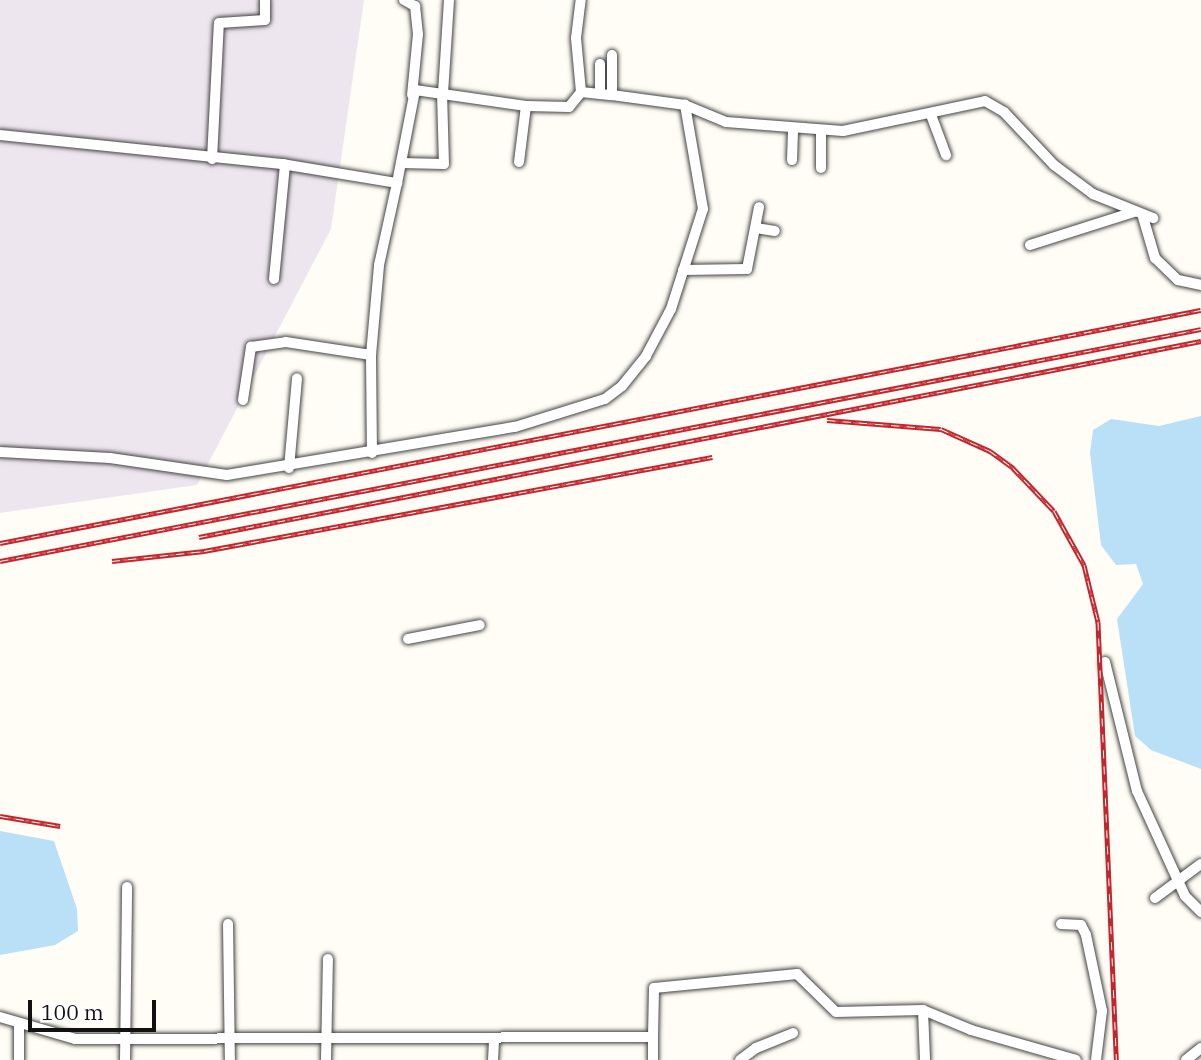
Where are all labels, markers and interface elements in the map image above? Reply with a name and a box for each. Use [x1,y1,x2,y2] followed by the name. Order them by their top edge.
[32,986,159,1030] scale bar
[41,998,104,1026] text: 100 m

